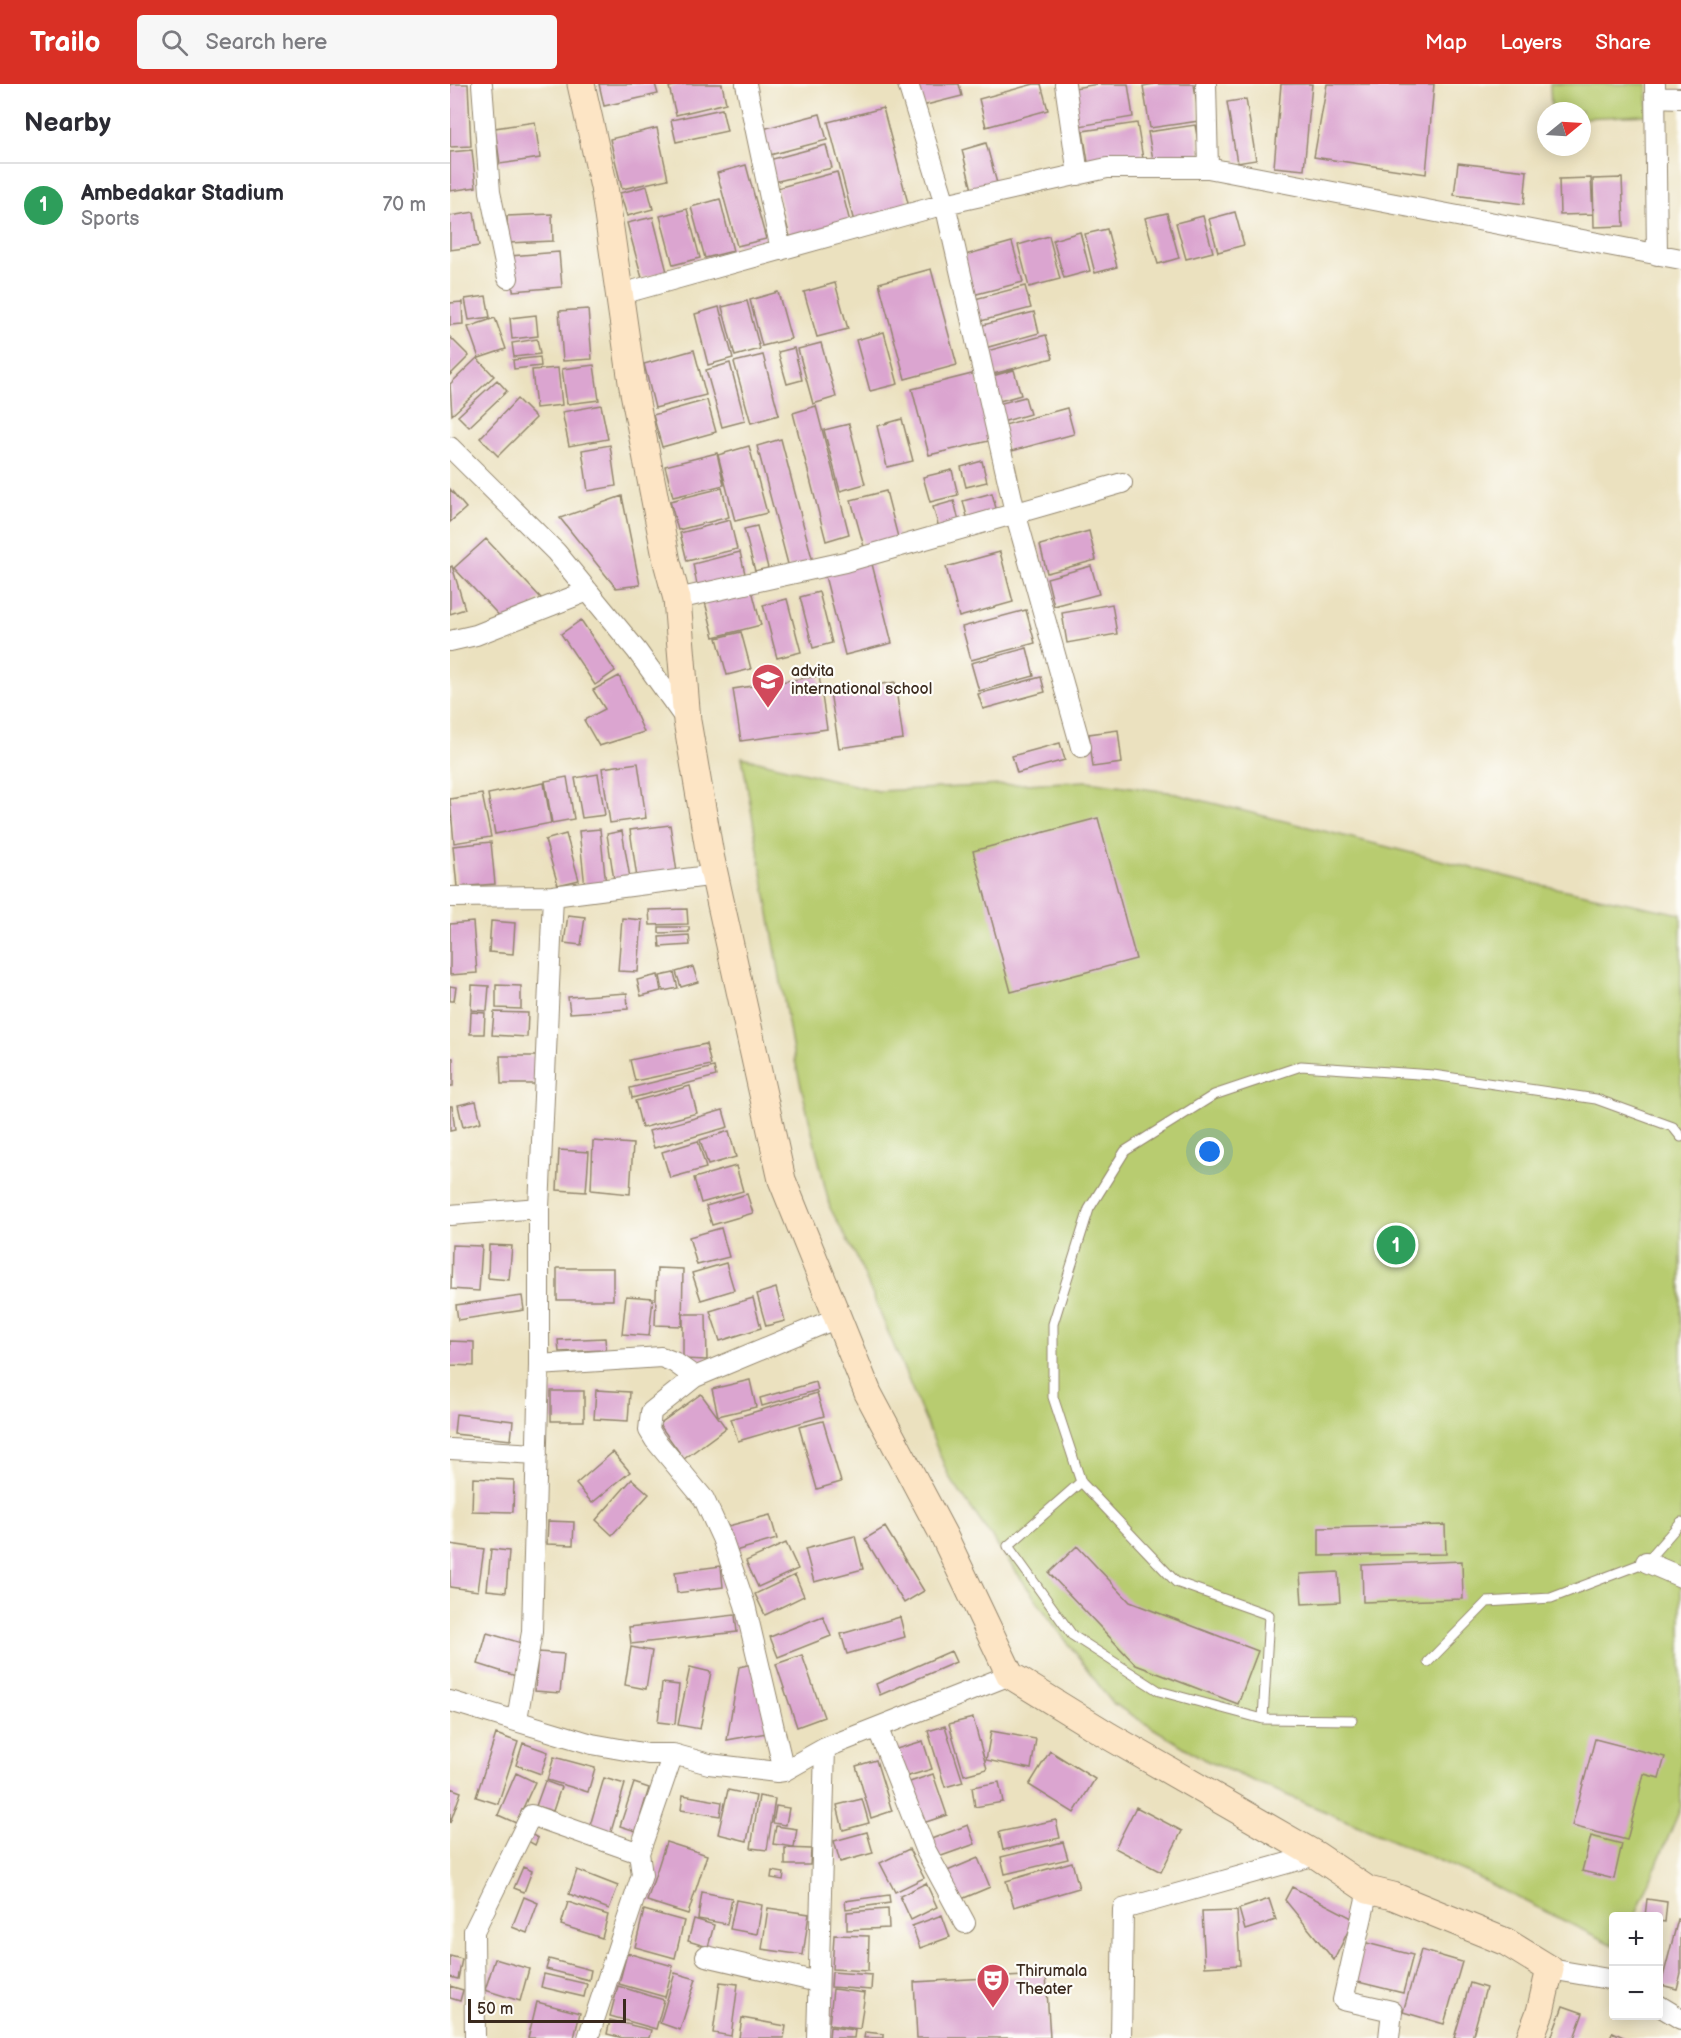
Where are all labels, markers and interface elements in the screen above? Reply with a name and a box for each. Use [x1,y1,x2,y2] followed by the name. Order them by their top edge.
[137,15,557,69] search box
[30,26,101,59] text: Trailo
[158,26,191,59] icon: search
[206,29,327,56] text: Search here
[1425,30,1467,55] text: Map
[1500,30,1562,55] text: Layers
[1595,30,1651,55] text: Share
[1537,102,1591,156] north arrow
[24,108,111,139] text: Nearby
[81,180,284,207] text: Ambedakar Stadium
[39,193,48,217] text: 1
[382,193,426,217] text: 70 m
[81,207,139,231] text: Sports
[750,662,786,709] school or university icon: advita international school
[791,662,932,699] place label: advita international school
[1195,1137,1224,1166] your location
[1376,1222,1416,1268] pin: 1
[1609,1912,1663,2020] map controls
[1609,1912,1663,1966] button: +
[975,1962,1011,2009] theatre icon: Thirumala Theater
[1016,1962,1087,1999] place label: Thirumala Theater
[1609,1966,1663,2020] button: −
[468,1996,626,2024] scale bar
[477,2000,513,2019] text: 50 m

